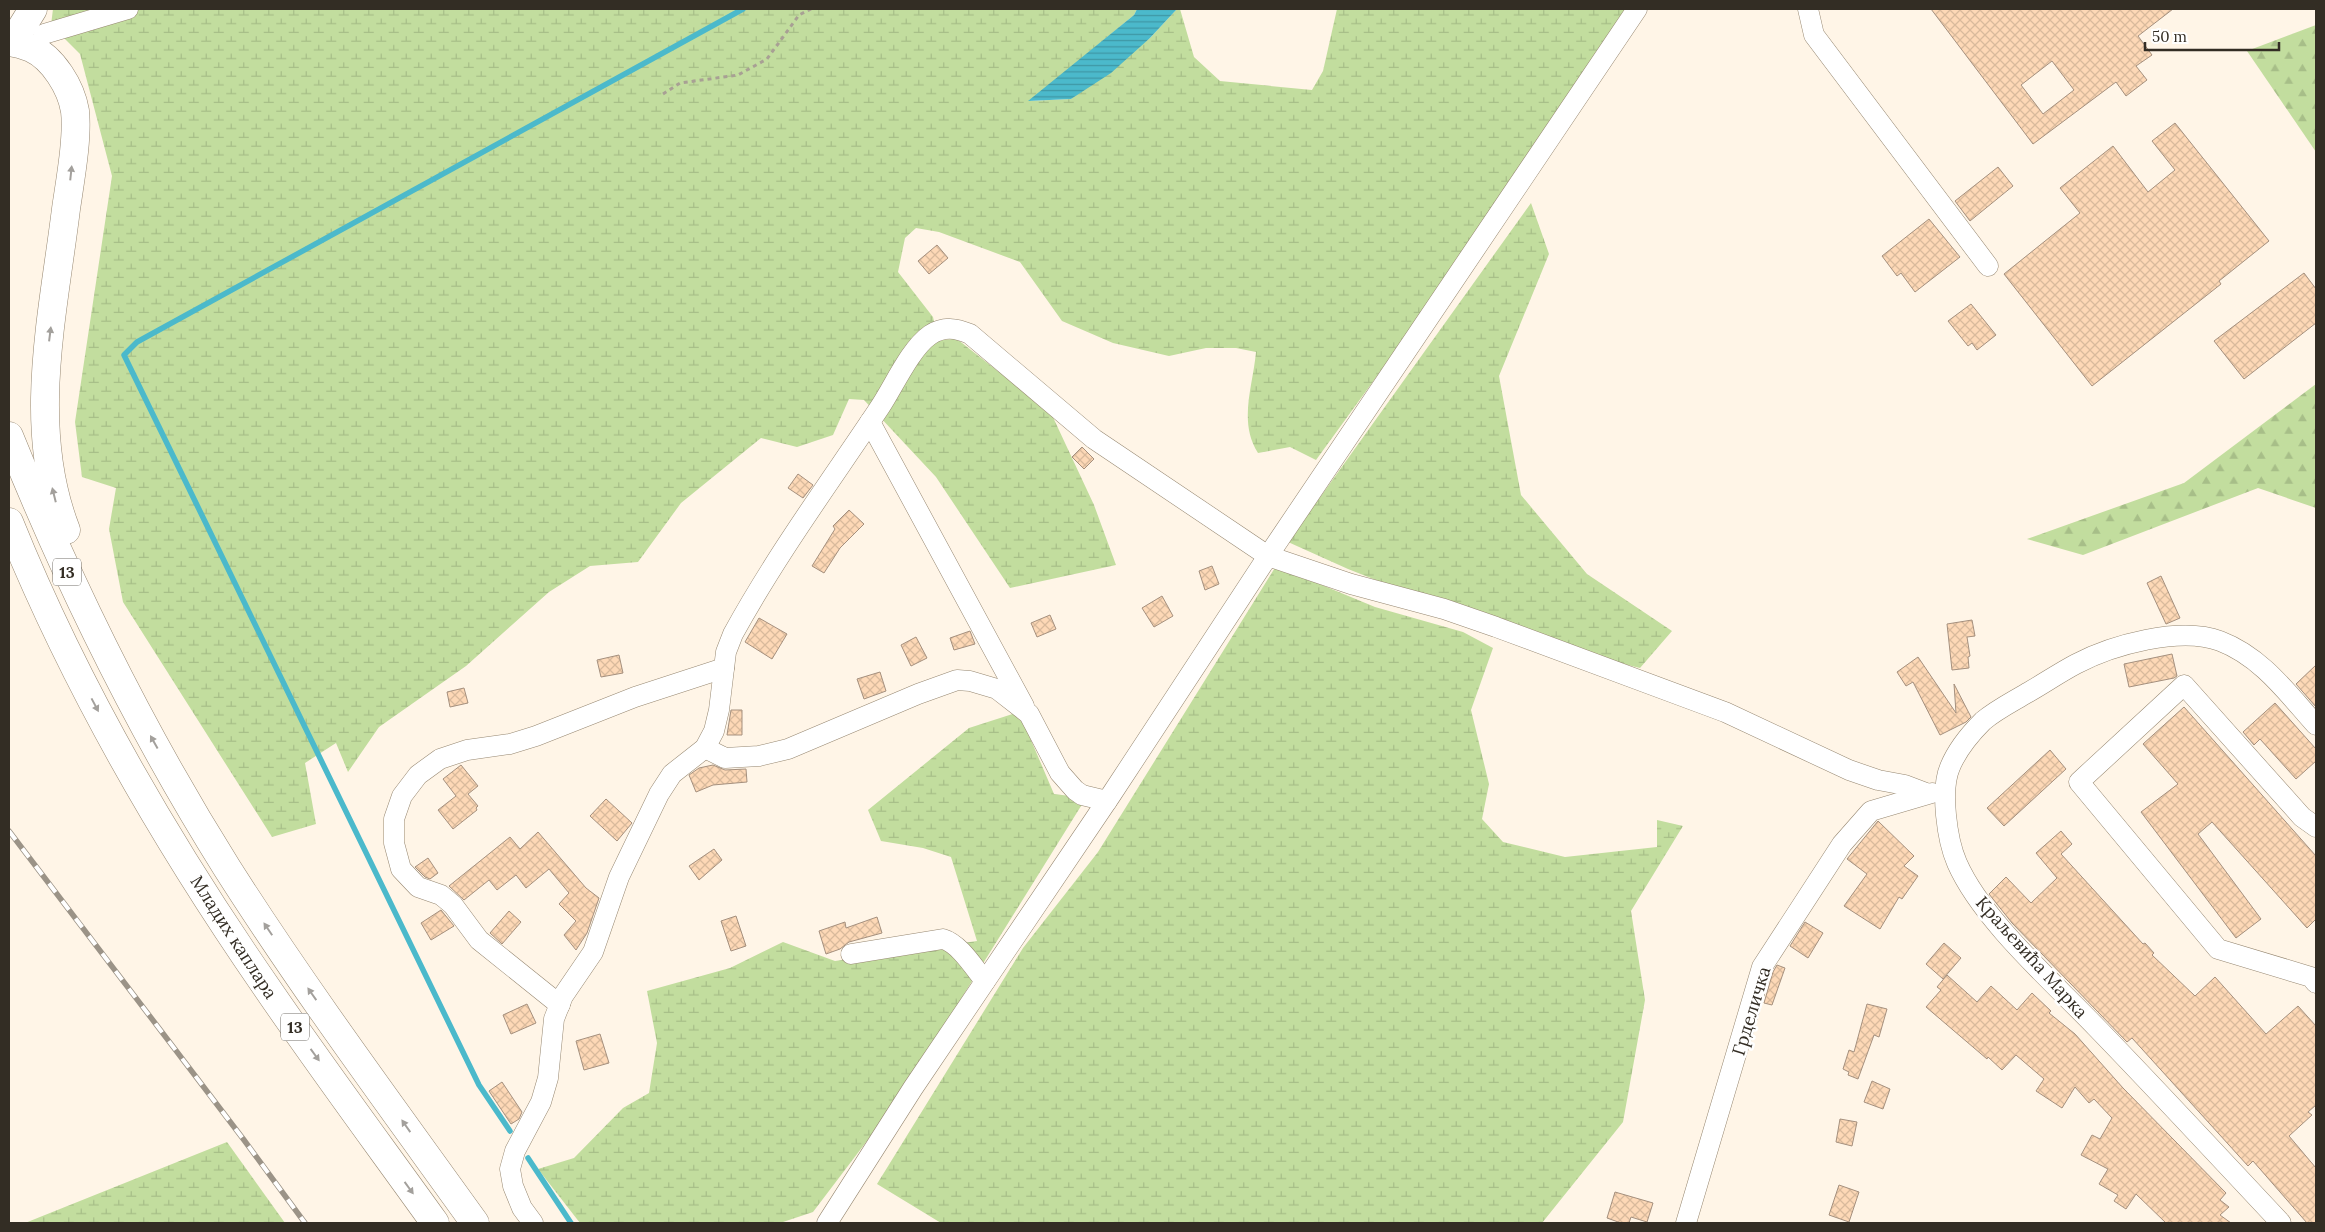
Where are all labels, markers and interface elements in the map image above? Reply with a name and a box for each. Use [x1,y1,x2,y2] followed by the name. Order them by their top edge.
[2145,20,2279,52] scale bar
[2152,27,2187,46] text: 50 m
[67,164,75,180] one-way arrow
[46,325,54,341] one-way arrow
[50,488,58,503] one-way arrow
[53,558,81,586] road number: 13
[91,698,99,712] one-way arrow
[150,734,158,749] one-way arrow
[186,871,282,1003] street label: Младих каплара
[1971,891,2093,1023] street label: Краљевића Марка
[263,922,273,935] one-way arrow
[1727,964,1775,1058] street label: Грделичка
[307,987,317,1001] one-way arrow
[281,1014,309,1040] road number: 13
[310,1048,320,1062] one-way arrow
[401,1120,411,1133] one-way arrow
[404,1181,414,1194] one-way arrow

